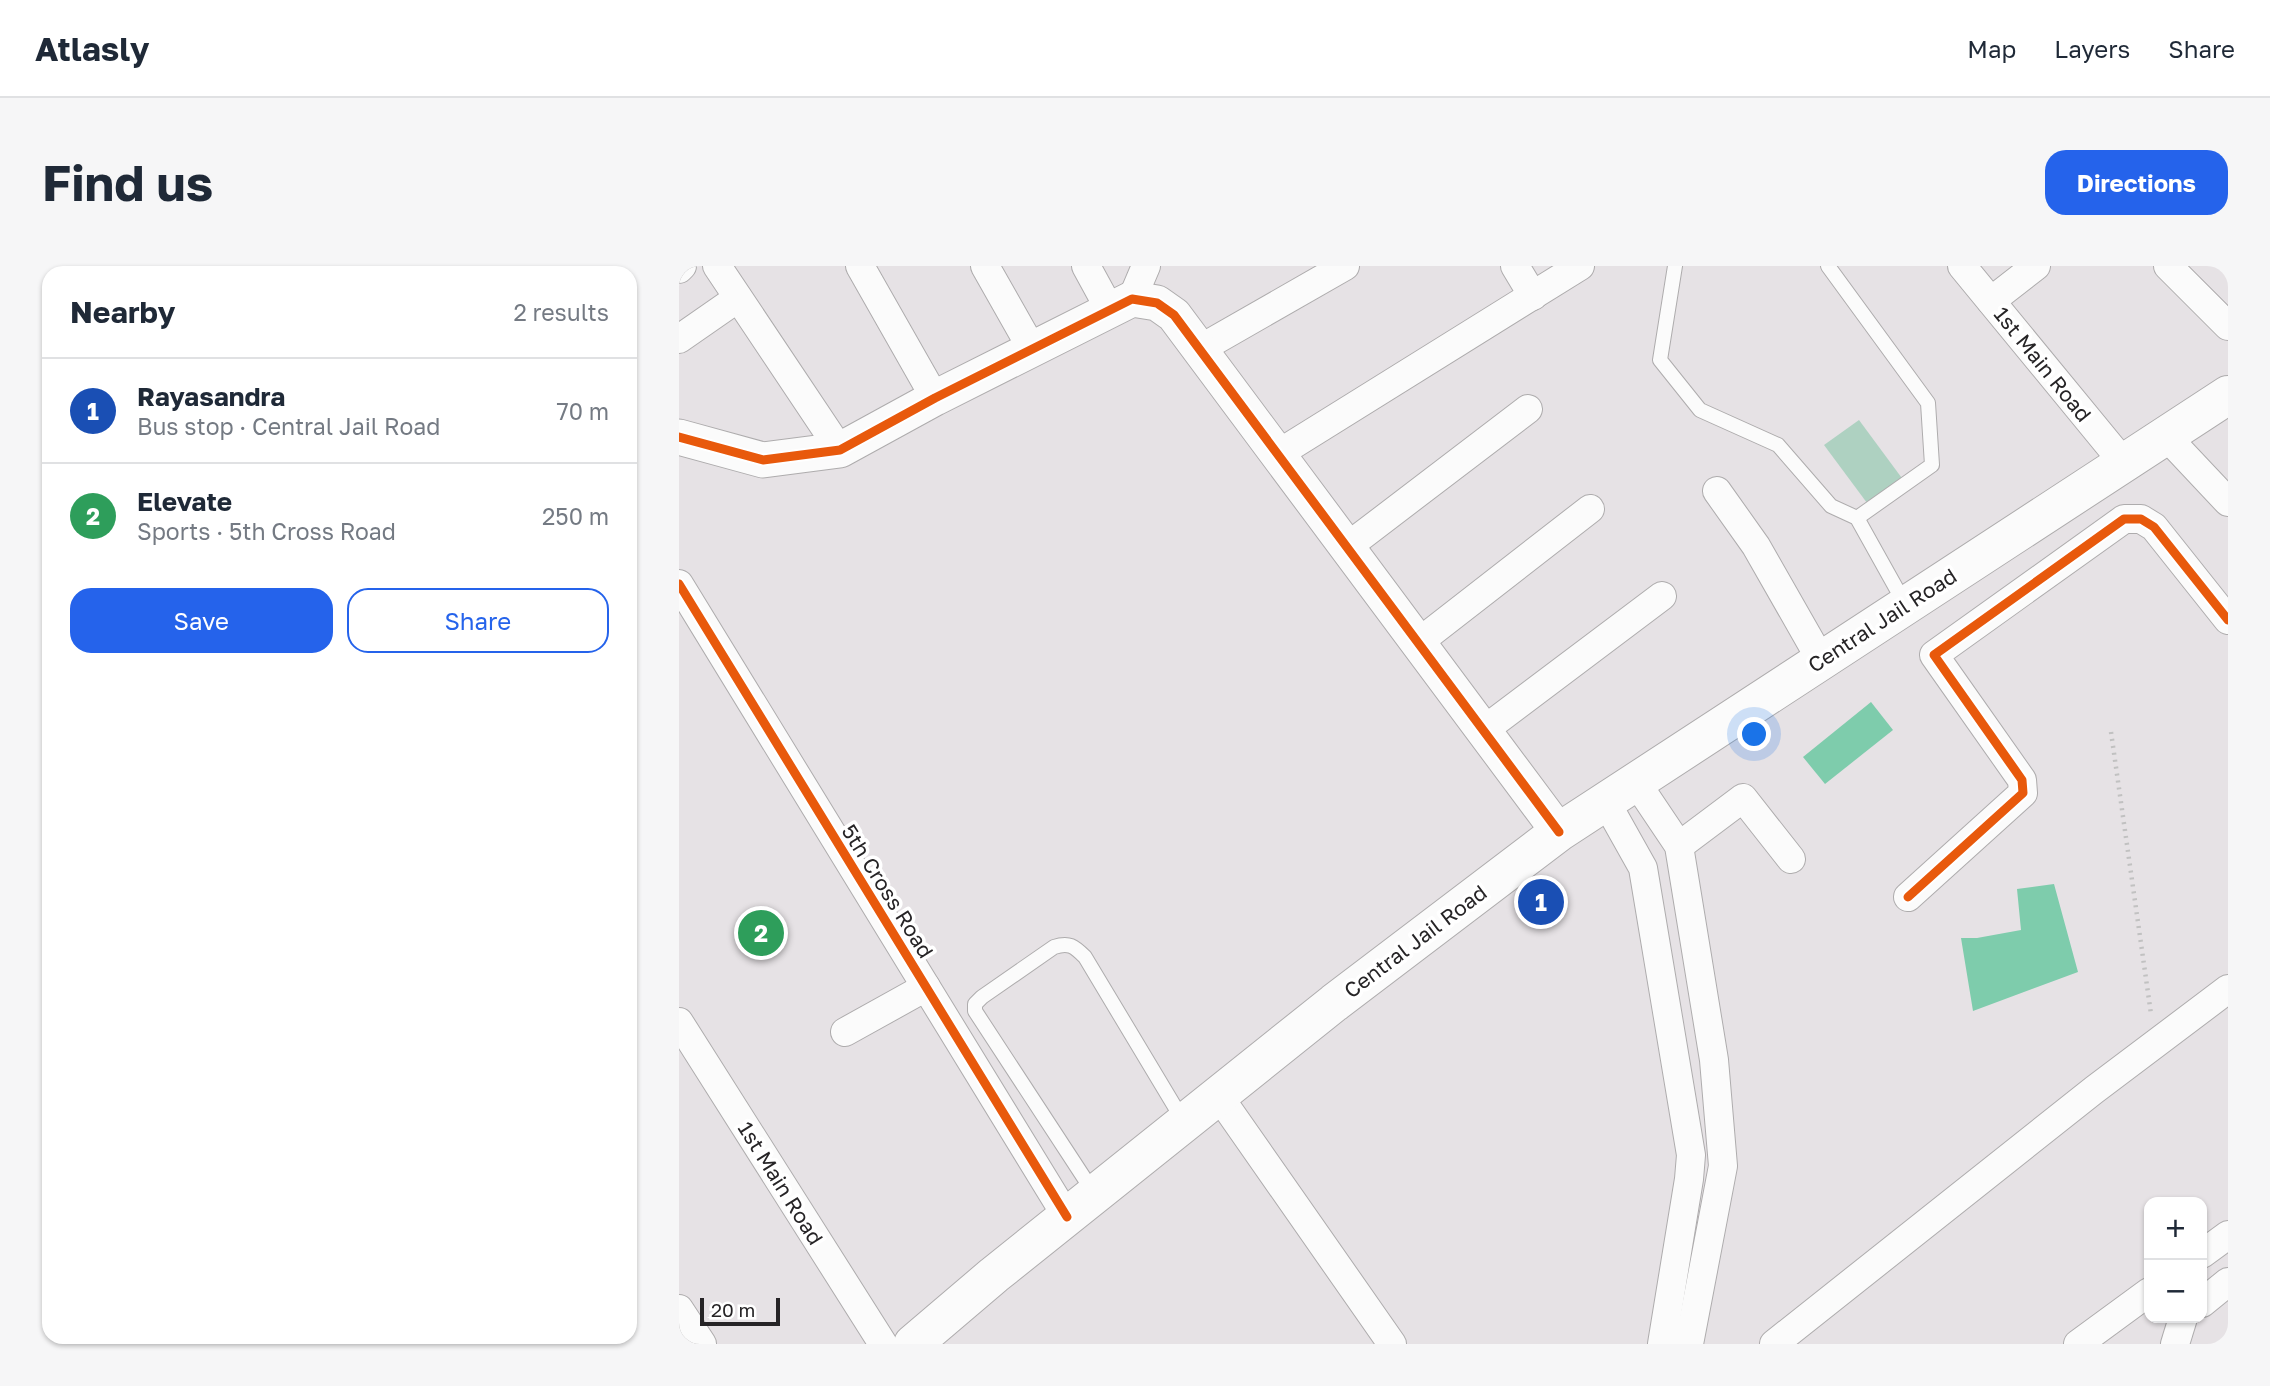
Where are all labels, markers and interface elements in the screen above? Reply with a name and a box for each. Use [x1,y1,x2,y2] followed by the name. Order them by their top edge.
[35,29,150,68] text: Atlasly
[1967,34,2016,63] text: Map
[2054,34,2130,63] text: Layers
[2168,34,2235,63] text: Share
[2045,150,2228,215] button: Directions
[42,153,213,212] text: Find us
[70,294,175,330] text: Nearby
[513,298,609,326] text: 2 results
[1989,301,2097,427] street label: 1st Main Road
[137,381,285,412] text: Rayasandra
[87,397,99,425] text: 1
[556,397,609,425] text: 70 m
[137,412,440,440] text: Bus stop · Central Jail Road
[137,486,232,517] text: Elevate
[86,502,100,530] text: 2
[542,502,609,530] text: 250 m
[137,517,396,545] text: Sports · 5th Cross Road
[1803,562,1961,678] street label: Central Jail Road
[70,588,333,653] button: Save
[347,588,609,653] button: Share
[1737,717,1771,751] your location
[837,819,939,963] street label: 5th Cross Road
[1518,876,1564,928] pin: 1
[1339,879,1491,1003] street label: Central Jail Road
[738,907,784,959] pin: 2
[733,1117,829,1249] street label: 1st Main Road
[2144,1197,2207,1323] map controls
[2144,1197,2207,1260] button: +
[2144,1260,2207,1323] button: −
[700,1295,781,1327] scale bar
[711,1298,755,1321] text: 20 m

